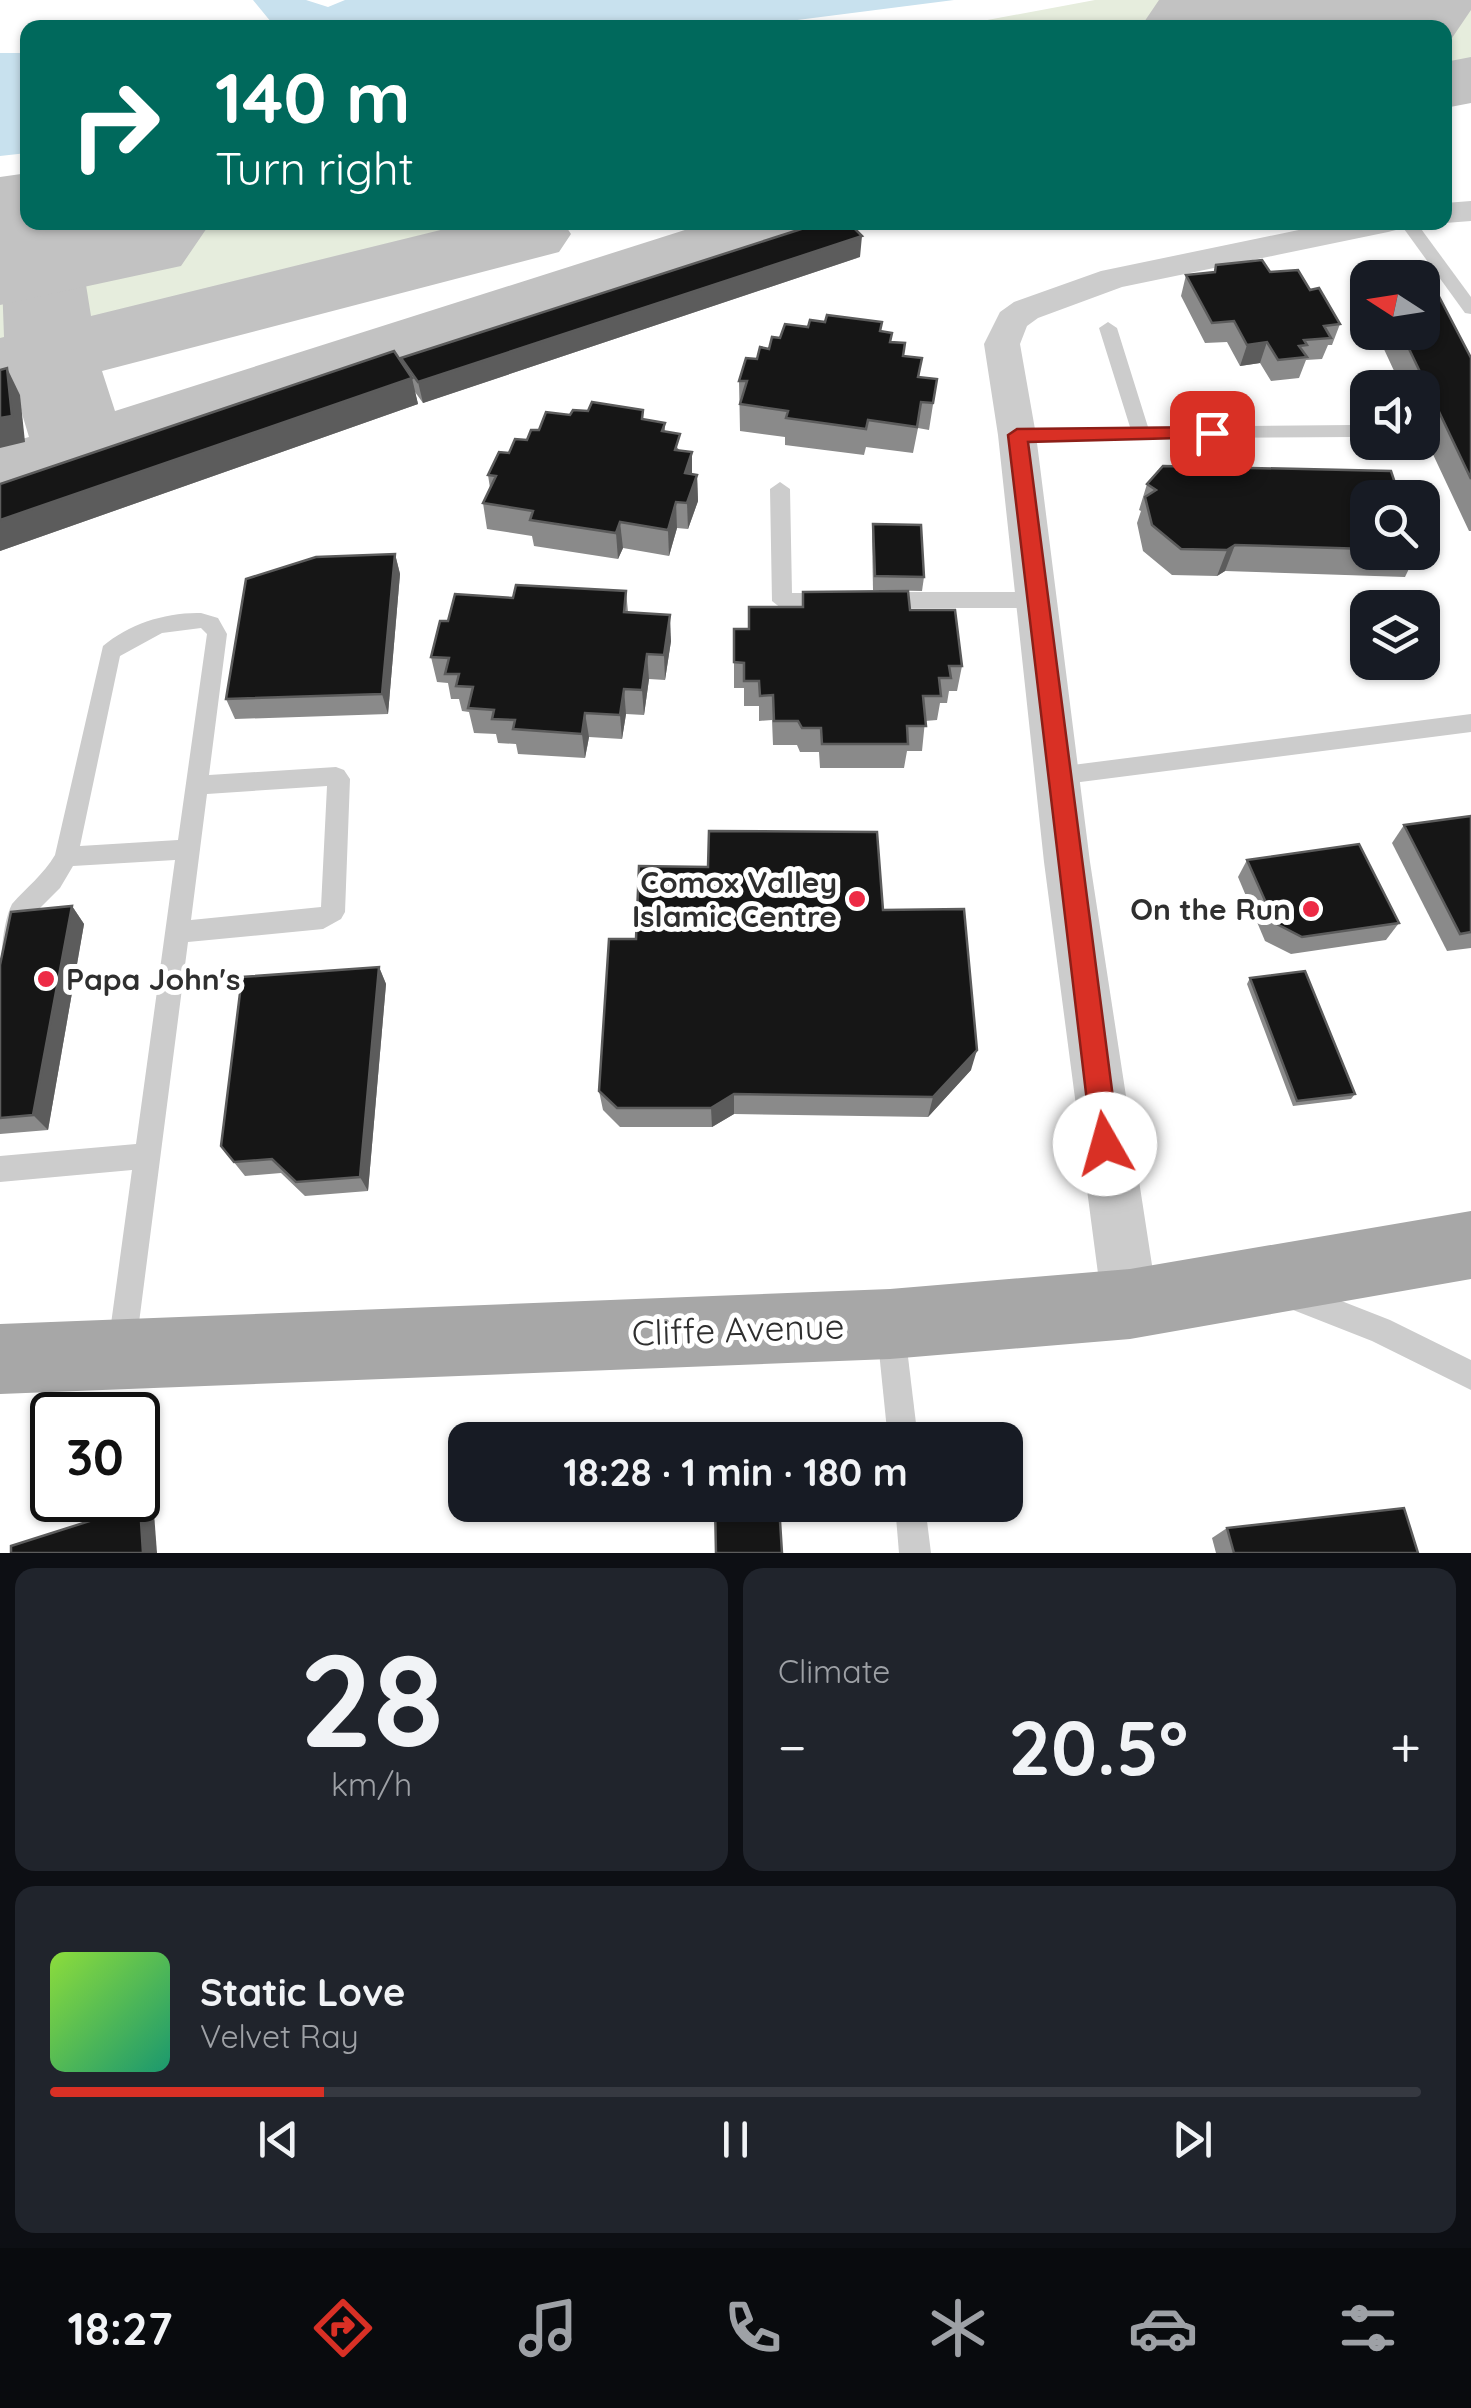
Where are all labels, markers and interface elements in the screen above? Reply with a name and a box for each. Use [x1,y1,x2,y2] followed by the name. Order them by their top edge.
[215,53,411,141] text: 140 m
[50,60,180,190] icon: right
[215,140,414,196] text: Turn right
[1350,260,1440,350] north arrow
[1350,260,1440,680] map controls
[1350,370,1440,460] button: sound
[1170,391,1255,476] pin
[1185,406,1240,461] icon: arrive
[1350,480,1440,570] button: search
[1350,590,1440,680] button: layers
[632,863,837,935] place label: Comox Valley Islamic Centre
[846,888,868,910] marker: Comox Valley Islamic Centre
[1130,890,1291,928] place label: On the Run
[1300,898,1322,920] marker: On the Run
[66,960,240,998] place label: Papa John's
[35,968,57,990] marker: Papa John's
[1053,1092,1157,1196] position arrow
[631,1303,845,1355] street label: Cliffe Avenue
[30,1392,160,1522] speed limit sign: 30
[563,1448,908,1496] text: 18:28 · 1 min · 180 m
[299,1617,444,1780] text: 28
[778,1651,890,1691] text: Climate
[1008,1700,1188,1794] text: 20.5°
[778,1712,807,1781] text: −
[1390,1712,1421,1781] text: +
[331,1764,412,1804] text: km/h
[200,1968,405,2016] text: Static Love
[200,2016,359,2056] text: Velvet Ray
[251,2112,306,2167] icon: previous
[708,2112,763,2167] icon: pause
[1165,2112,1220,2167] icon: next
[308,2293,378,2363] icon: directions
[513,2293,583,2363] icon: music
[718,2293,788,2363] icon: phone
[923,2293,993,2363] icon: climate
[1128,2293,1198,2363] icon: car
[1333,2293,1403,2363] icon: filters
[68,2300,172,2356] text: 18:27

